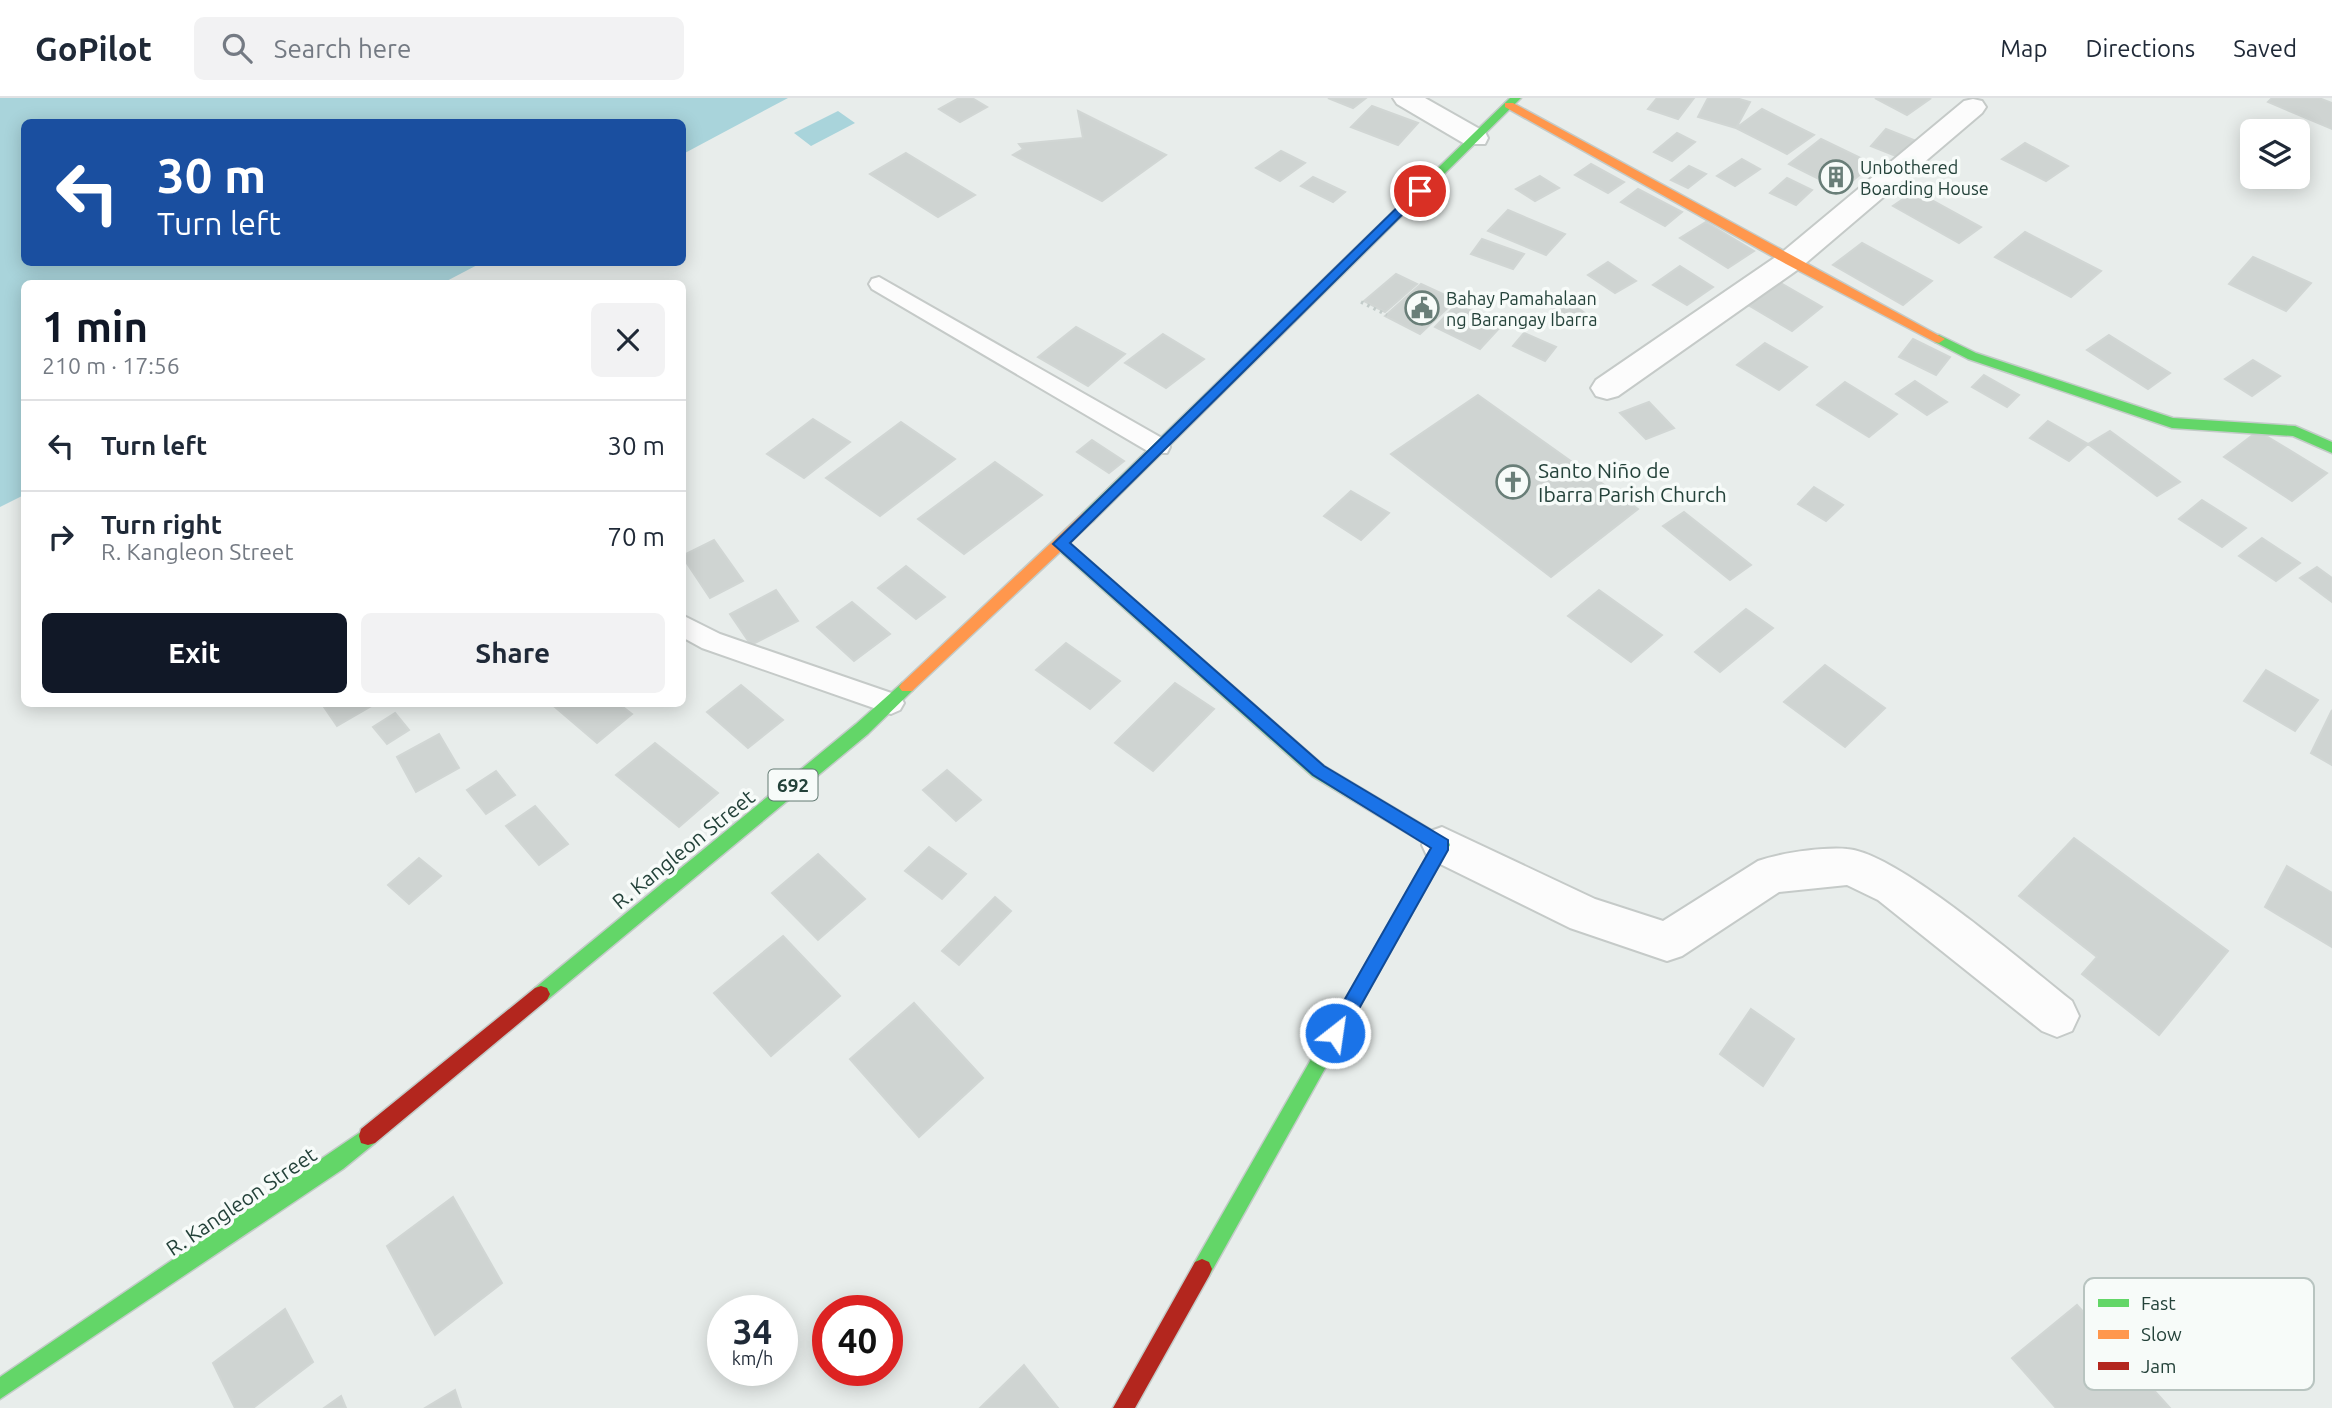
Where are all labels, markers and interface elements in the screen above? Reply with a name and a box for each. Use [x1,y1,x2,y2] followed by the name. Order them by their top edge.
[194,17,684,80] search box
[218,29,256,67] icon: search
[35,30,152,67] text: GoPilot
[274,34,411,63] text: Search here
[2000,35,2047,62] text: Map
[2085,35,2195,62] text: Directions
[2233,35,2297,62] text: Saved
[2240,119,2310,189] map controls
[2240,119,2310,189] button: layers
[42,147,133,238] icon: left
[157,147,266,202] text: 30 m
[1860,157,1989,198] place label: Unbothered Boarding House
[1817,158,1855,196] building icon: Unbothered Boarding House
[1390,161,1450,221] pin
[1401,172,1439,210] icon: arrive
[157,205,281,241] text: Turn left
[1446,288,1597,329] place label: Bahay Pamahalaan ng Barangay Ibarra
[1403,289,1441,327] public building icon: Bahay Pamahalaan ng Barangay Ibarra
[42,303,148,350] text: 1 min
[591,303,665,377] button: close
[42,353,180,378] text: 210 m · 17:56
[42,427,80,465] icon: left
[101,431,207,460] text: Turn left
[607,431,665,460] text: 30 m
[1538,458,1727,506] place label: Santo Niño de Ibarra Parish Church
[1494,463,1532,501] church icon: Santo Niño de Ibarra Parish Church
[101,510,222,539] text: Turn right
[42,518,80,556] icon: right
[607,522,665,551] text: 70 m
[101,539,294,564] text: R. Kangleon Street
[42,613,347,693] button: Exit
[361,613,665,693] button: Share
[768,770,818,800] road number: 692
[607,784,759,914] street label: R. Kangleon Street
[1298,996,1372,1070] position arrow
[161,1142,321,1260] street label: R. Kangleon Street
[2084,1278,2314,1390] legend
[2141,1292,2176,1314] text: Fast
[812,1295,903,1386] speed limit sign: 40
[733,1311,772,1351] text: 34
[2141,1323,2182,1345] text: Slow
[732,1348,773,1368] text: km/h
[2141,1355,2177,1377] text: Jam

